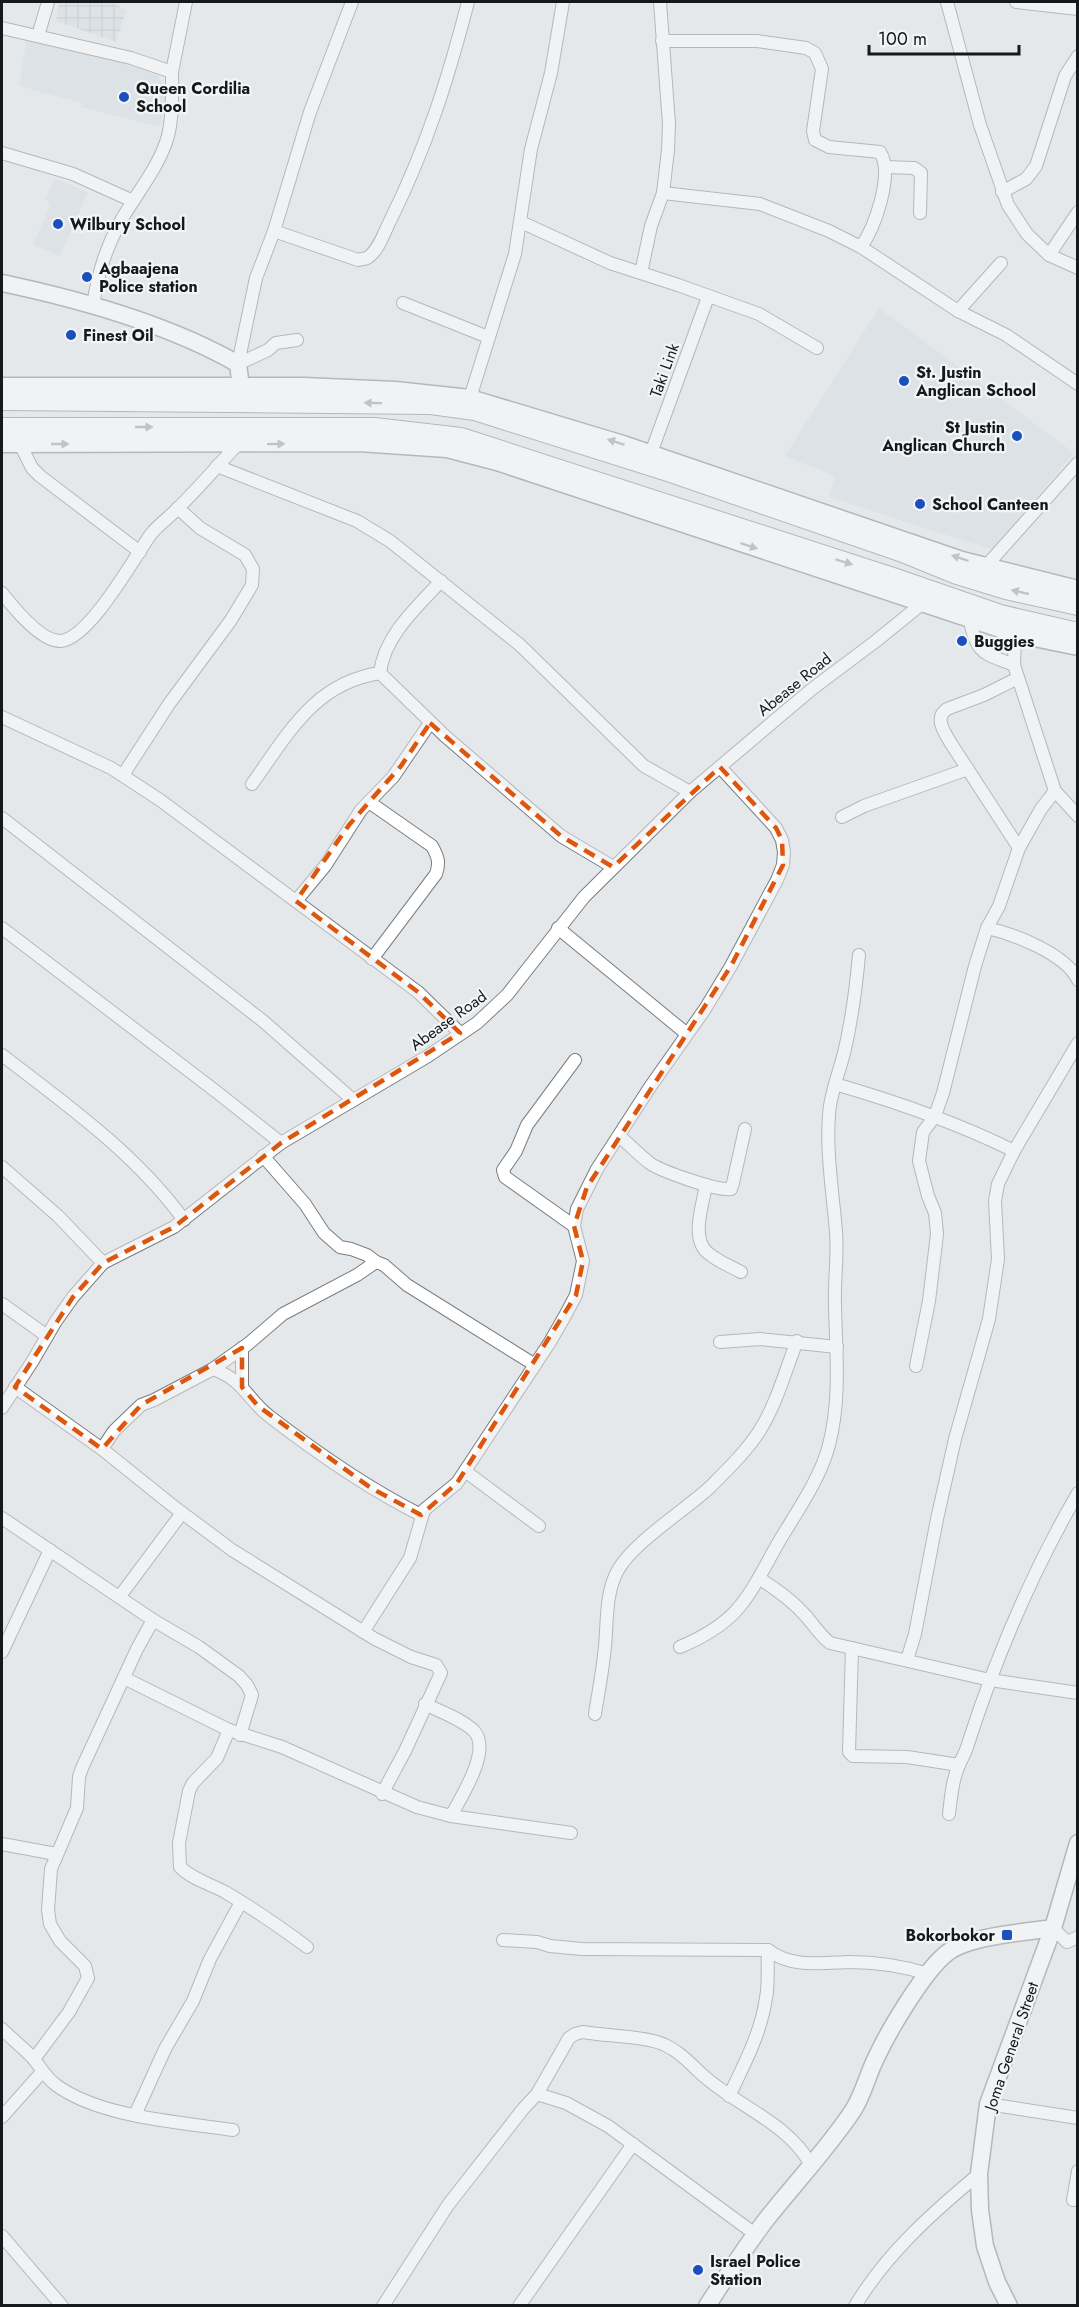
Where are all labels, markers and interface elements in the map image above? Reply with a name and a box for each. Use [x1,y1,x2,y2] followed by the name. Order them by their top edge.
[869,18,1019,56] scale bar
[878,26,927,52] text: 100 m
[136,77,250,118] place label: Queen Cordilia School
[117,90,131,104] marker: Queen Cordilia School
[70,213,185,236] place label: Wilbury School
[51,217,65,231] marker: Wilbury School
[98,257,198,298] place label: Agbaajena Police station
[80,270,94,284] marker: Agbaajena Police station
[83,324,154,347] place label: Finest Oil
[64,328,78,342] marker: Finest Oil
[644,339,685,401] street label: Taki Link
[915,361,1036,402] place label: St. Justin Anglican School
[897,374,911,388] marker: St. Justin Anglican School
[363,399,382,408] one-way arrow
[881,416,1005,457] place label: St Justin Anglican Church
[134,422,153,432] one-way arrow
[1010,429,1024,443] marker: St Justin Anglican Church
[607,436,625,446] one-way arrow
[50,439,69,449] one-way arrow
[266,439,285,449] one-way arrow
[932,493,1049,516] place label: School Canteen
[913,497,927,511] marker: School Canteen
[740,542,758,552] one-way arrow
[951,553,969,562] one-way arrow
[835,558,853,568] one-way arrow
[1011,587,1030,596] one-way arrow
[974,630,1034,653] place label: Buggies
[955,634,969,648] marker: Buggies
[752,647,836,722] street label: Abease Road
[405,985,491,1056] street label: Abease Road
[906,1924,995,1947] place label: Bokorbokor
[1000,1928,1014,1942] marker: Bokorbokor
[978,1979,1044,2115] street label: Joma General Street
[710,2250,801,2291] place label: Israel Police Station
[691,2263,705,2277] marker: Israel Police Station

